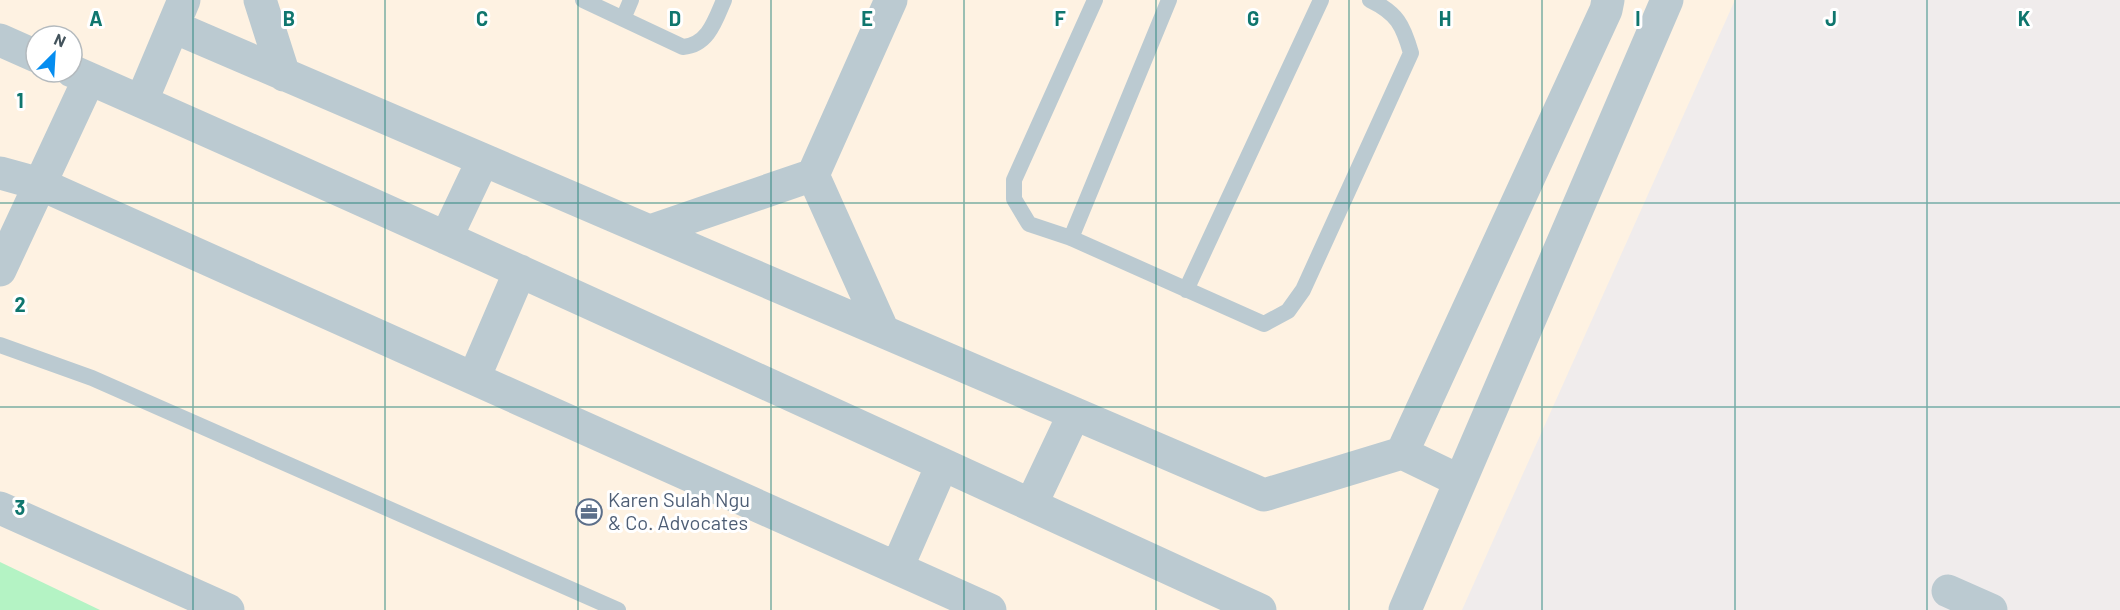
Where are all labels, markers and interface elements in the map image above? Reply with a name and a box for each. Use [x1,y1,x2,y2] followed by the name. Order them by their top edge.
[89,6,103,30] text: A
[283,6,295,30] text: B
[476,6,488,30] text: C
[669,6,681,30] text: D
[861,6,873,30] text: E
[1054,6,1066,30] text: F
[1247,6,1259,30] text: G
[1439,6,1451,30] text: H
[1635,6,1641,30] text: I
[1825,6,1837,30] text: J
[2018,6,2031,30] text: K
[24,24,84,84] north arrow
[52,29,69,51] text: N
[16,88,24,112] text: 1
[14,292,26,316] text: 2
[608,487,750,534] place label: Karen Sulah Ngu & Co. Advocates
[15,495,25,519] text: 3
[574,497,604,527] office icon: Karen Sulah Ngu & Co. Advocates

